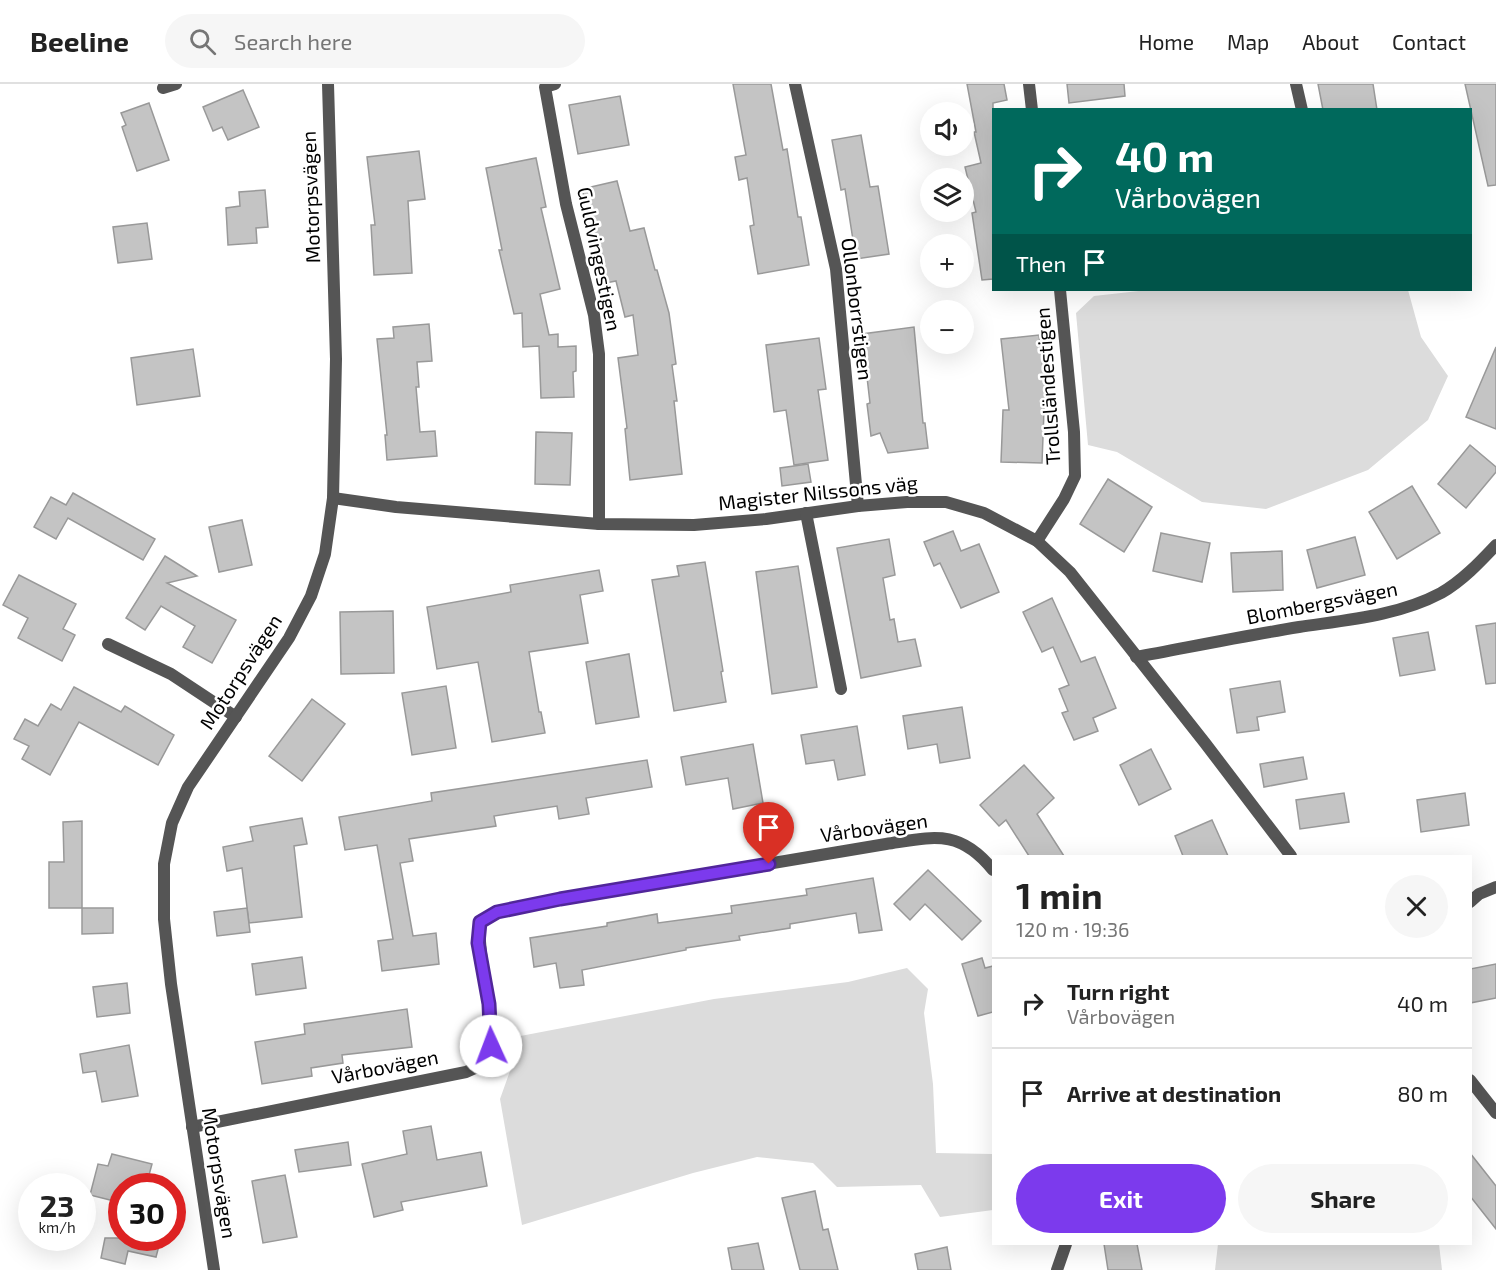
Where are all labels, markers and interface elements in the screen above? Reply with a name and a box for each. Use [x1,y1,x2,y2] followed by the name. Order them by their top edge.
[165,14,585,68] search box
[30,24,129,58] text: Beeline
[186,25,219,58] icon: search
[234,28,352,54] text: Search here
[1138,29,1194,54] text: Home
[1227,29,1269,54] text: Map
[1302,29,1359,54] text: About
[1392,29,1466,54] text: Contact
[920,102,974,354] map controls
[920,102,974,156] button: sound
[296,130,324,264] street label: Motorpsvägen
[1115,130,1214,180] text: 40 m
[1016,132,1094,210] icon: right
[920,168,974,222] button: layers
[1115,181,1261,213] text: Vårbovägen
[573,185,627,333] street label: Guldvingestigen
[920,234,974,288] button: +
[837,236,879,381] street label: Ollonborrstigen
[1078,246,1111,279] icon: arrive
[1016,250,1066,276] text: Then
[920,300,974,354] button: −
[1030,307,1064,466] street label: Trollsländestigen
[717,470,919,514] street label: Magister Nilssons väg
[1244,576,1399,628] street label: Blombergsvägen
[194,609,286,734] street label: Motorpsvägen
[743,802,794,864] pin
[819,808,929,846] street label: Vårbovägen
[752,811,785,844] icon: arrive
[1016,873,1103,916] text: 1 min
[1385,875,1448,938] button: close
[1016,917,1130,941] text: 120 m · 19:36
[1067,978,1169,1004] text: Turn right
[1016,987,1049,1020] icon: right
[1397,990,1448,1016] text: 40 m
[1067,1004,1175,1028] text: Vårbovägen
[459,1014,523,1078] position arrow
[329,1044,440,1088] street label: Vårbovägen
[1016,1077,1049,1110] icon: arrive
[1067,1080,1281,1106] text: Arrive at destination
[1397,1080,1448,1106] text: 80 m
[198,1106,242,1240] street label: Motorpsvägen
[1016,1164,1226,1233] button: Exit
[1238,1164,1448,1233] button: Share
[108,1173,186,1251] speed limit sign: 30
[40,1187,74,1223] text: 23
[38,1218,76,1236] text: km/h

